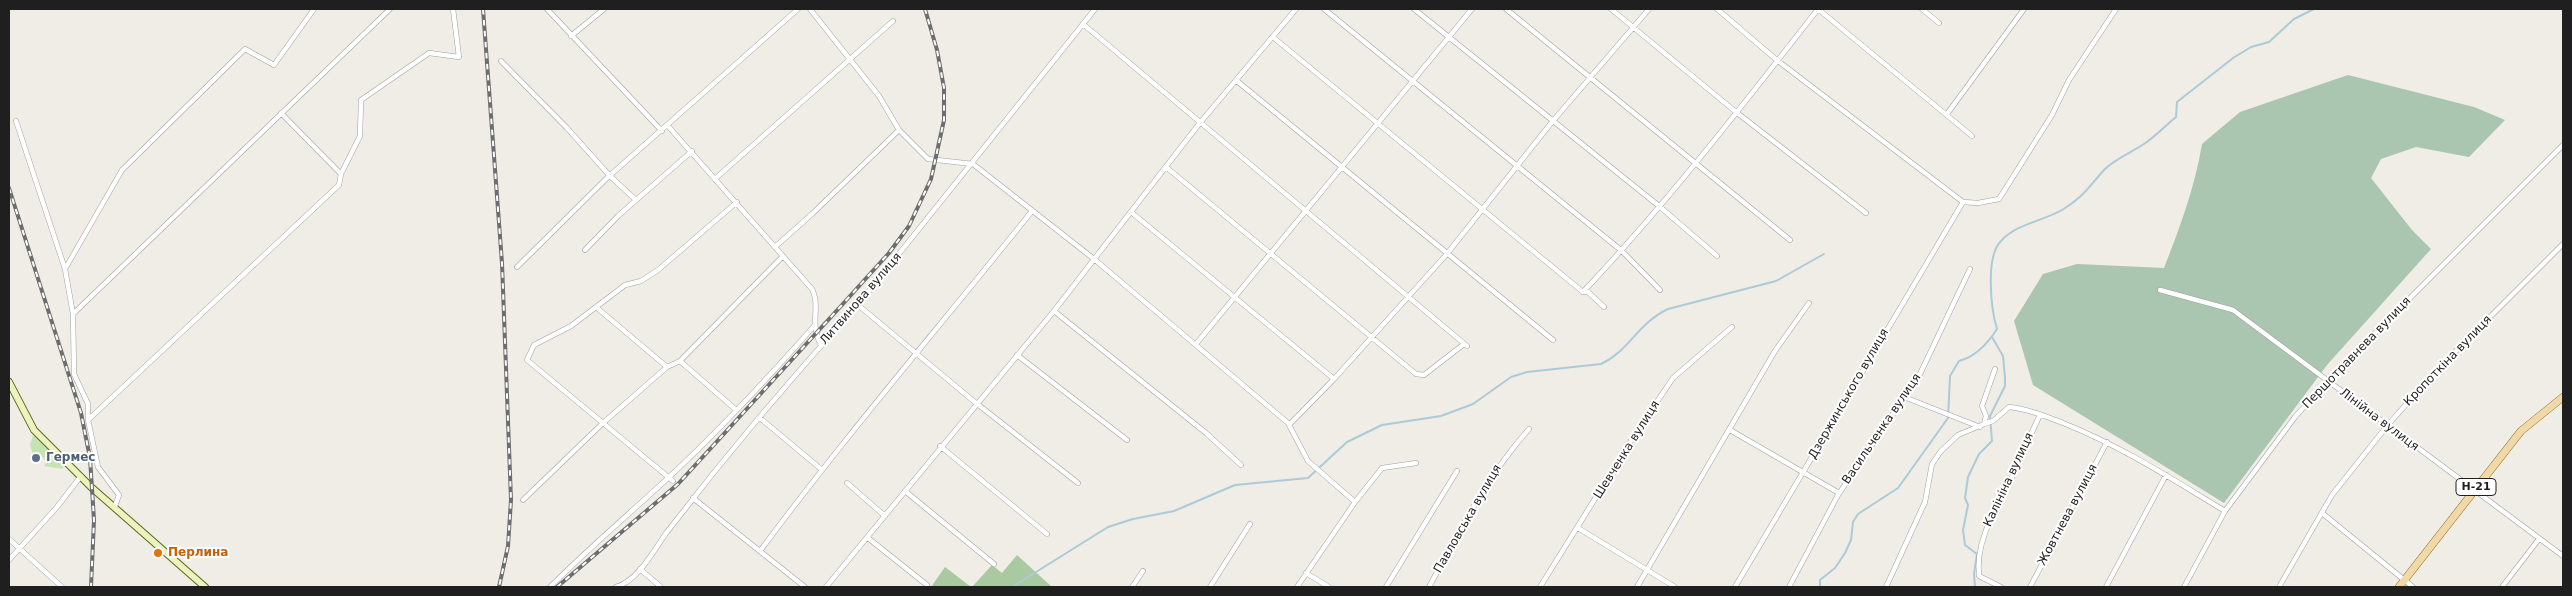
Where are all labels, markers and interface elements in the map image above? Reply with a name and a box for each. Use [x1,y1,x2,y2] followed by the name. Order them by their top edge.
[817,250,905,348] street label: Литвинова вулиця
[2300,294,2414,412] street label: Першотравнева вулиця
[2401,313,2495,409] street label: Кропоткіна вулиця
[1806,326,1892,462] street label: Дзержинського вулиця
[1840,371,1924,487] street label: Васильченка вулиця
[2337,386,2421,454] street label: Лінійна вулиця
[1591,398,1663,502] street label: Шевченка вулиця
[1981,431,2037,529] street label: Калініна вулиця
[46,451,95,465] place label: Гермес
[30,452,42,464] marker: Гермес
[1431,462,1505,576] street label: Павловська вулиця
[2035,462,2101,568] street label: Жовтнева вулиця
[2456,478,2496,496] road number: Н-21
[168,546,228,560] place label: Перлина
[152,547,164,559] marker: Перлина

